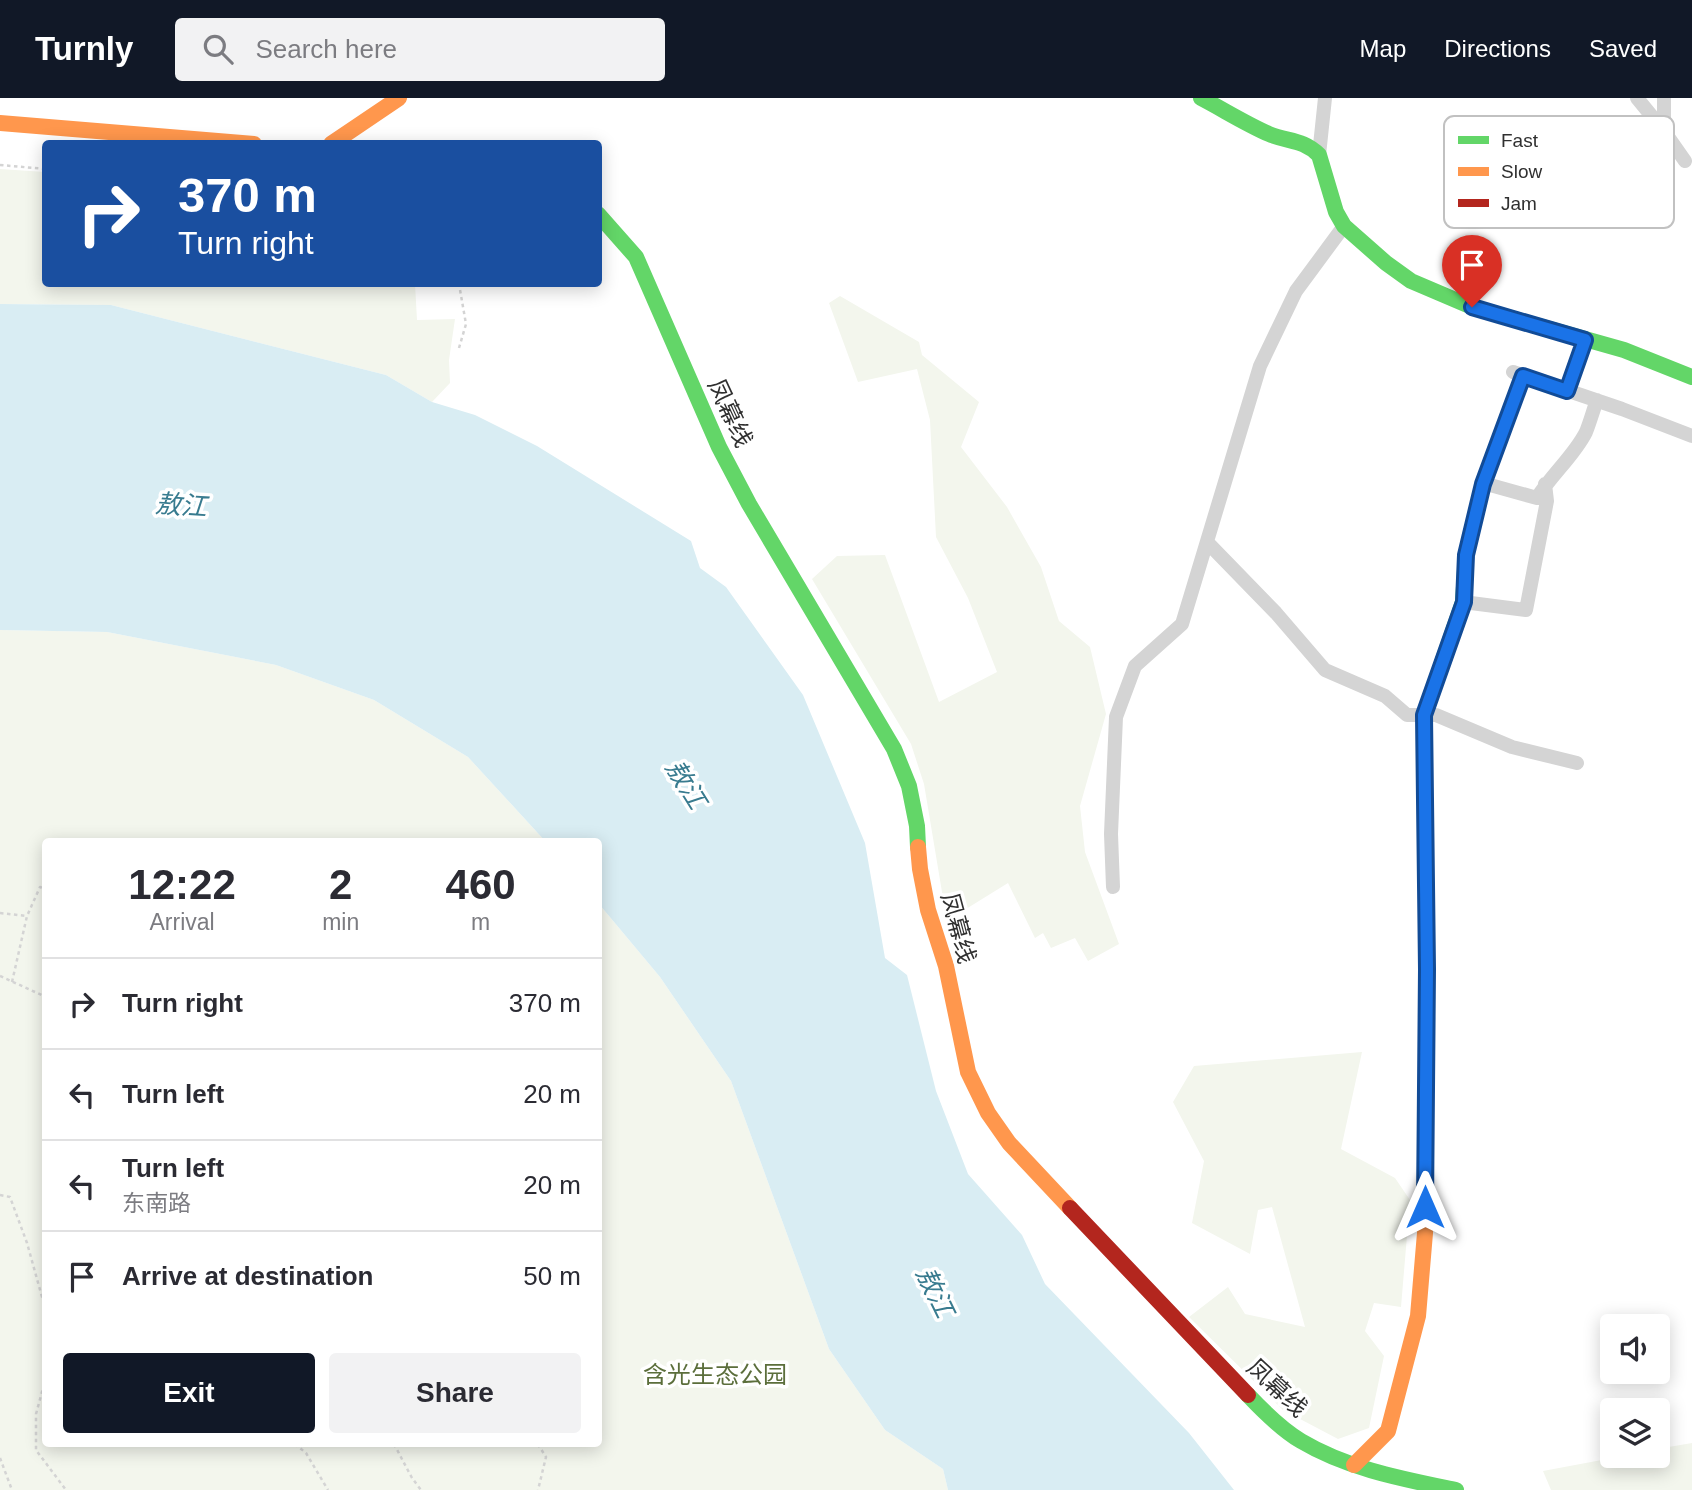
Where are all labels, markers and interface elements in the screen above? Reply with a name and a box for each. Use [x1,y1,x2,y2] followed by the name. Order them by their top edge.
[175,18,665,81] search box
[35,30,133,67] text: Turnly
[199,30,237,68] icon: search
[255,34,397,64] text: Search here
[1360,35,1406,62] text: Map
[1444,35,1551,62] text: Directions
[1589,35,1657,62] text: Saved
[1444,116,1674,228] legend
[1501,130,1539,151] text: Fast
[1501,161,1542,182] text: Slow
[63,168,154,259] icon: right
[178,168,317,222] text: 370 m
[1501,193,1537,214] text: Jam
[178,225,314,261] text: Turn right
[1442,235,1502,307] pin
[1453,246,1491,284] icon: arrive
[703,374,758,451] street label: 凤幕线
[154,488,211,522] water label: 敖江
[659,754,714,817] water label: 敖江
[128,861,236,908] text: 12:22
[329,861,352,908] text: 2
[446,861,516,908] text: 460
[936,890,981,966] street label: 凤幕线
[149,909,215,935] text: Arrival
[322,909,359,935] text: min
[471,909,490,935] text: m
[63,985,101,1023] icon: right
[122,988,243,1018] text: Turn right
[509,988,581,1018] text: 370 m
[63,1076,101,1114] icon: left
[122,1079,224,1109] text: Turn left
[523,1079,581,1109] text: 20 m
[122,1153,224,1183] text: Turn left
[63,1167,101,1205] icon: left
[523,1170,581,1200] text: 20 m
[1388,1170,1462,1244] position arrow
[122,1190,191,1216] text: 东南路
[63,1258,101,1296] icon: arrive
[122,1261,373,1291] text: Arrive at destination
[523,1261,581,1291] text: 50 m
[910,1262,961,1325] water label: 敖江
[1600,1314,1670,1468] map controls
[1600,1314,1670,1384] button: sound
[63,1353,315,1433] button: Exit
[329,1353,581,1433] button: Share
[1242,1353,1313,1422] street label: 凤幕线
[643,1361,787,1388] park label: 含光生态公园
[1600,1398,1670,1468] button: layers

